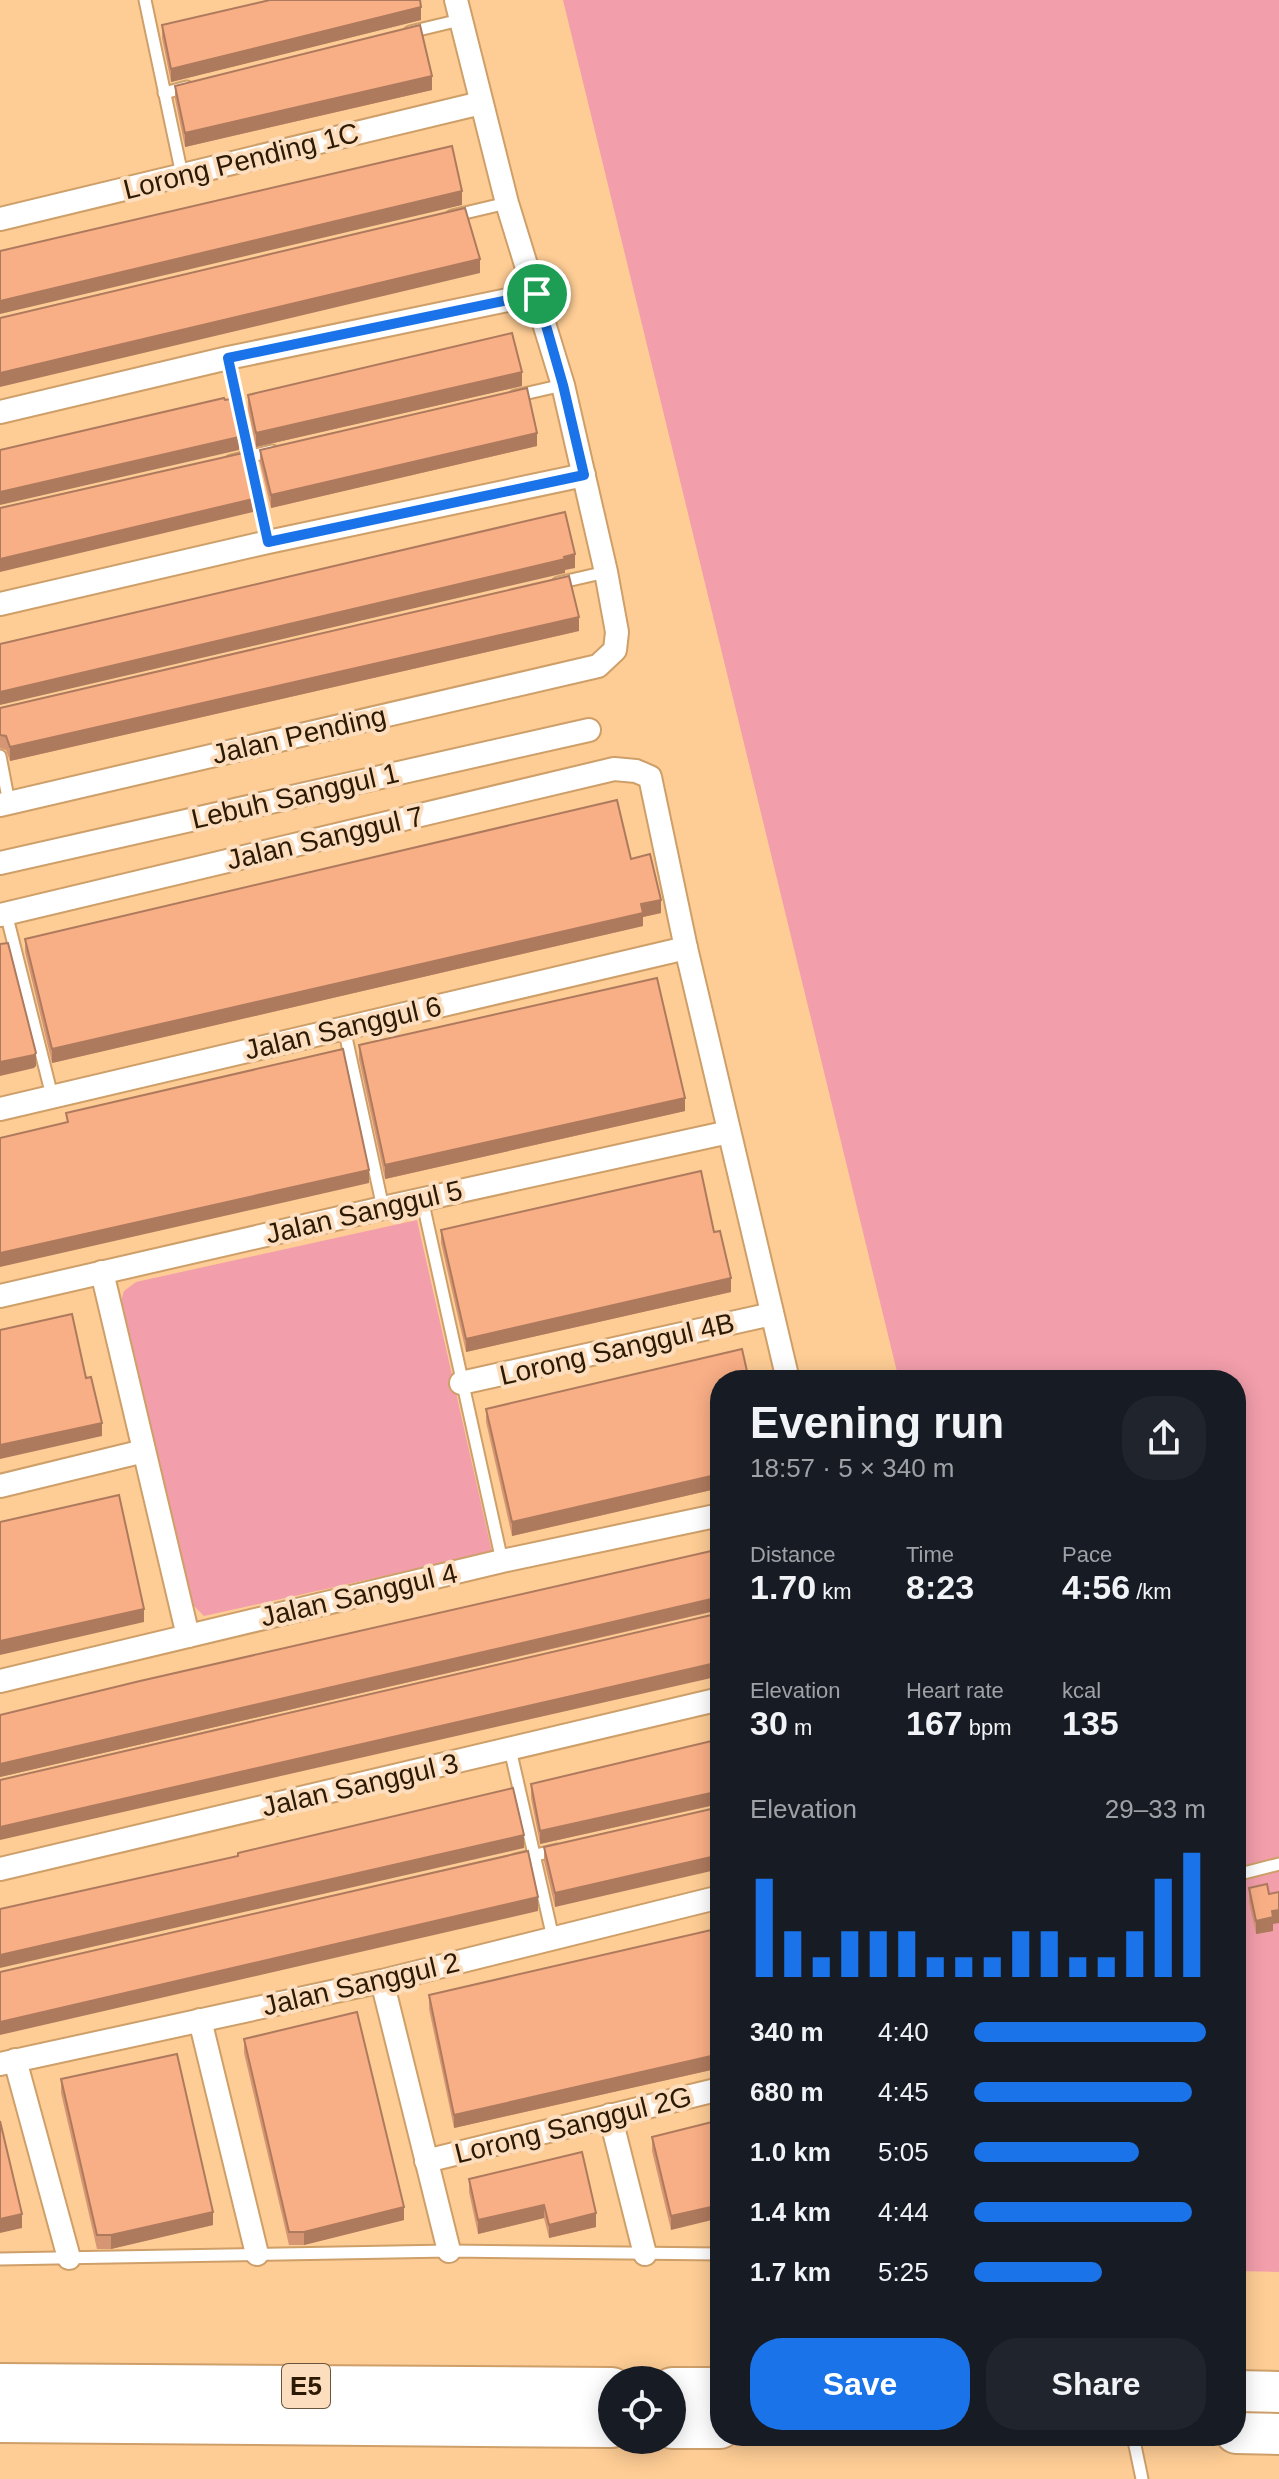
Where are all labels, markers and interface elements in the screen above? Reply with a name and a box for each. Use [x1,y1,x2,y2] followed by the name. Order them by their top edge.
[120,117,362,205] street label: Lorong Pending 1C
[503,260,571,328] pin
[515,272,559,316] icon: arrive
[209,700,389,770] street label: Jalan Pending
[188,757,402,835] street label: Lebuh Sanggul 1
[224,800,426,876] street label: Jalan Sanggul 7
[242,990,444,1066] street label: Jalan Sanggul 6
[263,1174,465,1250] street label: Jalan Sanggul 5
[497,1307,737,1391] street label: Lorong Sanggul 4B
[1122,1396,1206,1480] button: share
[750,1398,1004,1447] text: Evening run
[750,1453,955,1483] text: 18:57 · 5 × 340 m
[750,1542,836,1567] text: Distance
[906,1542,954,1567] text: Time
[1062,1542,1112,1567] text: Pace
[258,1557,460,1633] street label: Jalan Sanggul 4
[750,1568,816,1606] text: 1.70
[906,1568,974,1606] text: 8:23
[1062,1568,1130,1606] text: 4:56
[816,1579,852,1604] text: km
[1130,1579,1172,1604] text: /km
[750,1678,841,1703] text: Elevation
[906,1678,1004,1703] text: Heart rate
[1062,1678,1101,1703] text: kcal
[750,1704,788,1742] text: 30
[906,1704,963,1742] text: 167
[1062,1704,1119,1742] text: 135
[788,1715,812,1740] text: m
[963,1715,1012,1740] text: bpm
[259,1747,461,1823] street label: Jalan Sanggul 3
[750,1794,857,1824] text: Elevation
[1105,1794,1206,1824] text: 29–33 m
[260,1946,462,2022] street label: Jalan Sanggul 2
[750,2017,824,2047] text: 340 m
[878,2017,929,2047] text: 4:40
[750,2077,824,2107] text: 680 m
[878,2077,929,2107] text: 4:45
[451,2081,695,2169] street label: Lorong Sanggul 2G
[750,2137,831,2167] text: 1.0 km
[878,2137,929,2167] text: 5:05
[750,2197,831,2227] text: 1.4 km
[878,2197,929,2227] text: 4:44
[750,2257,831,2287] text: 1.7 km
[878,2257,929,2287] text: 5:25
[750,2338,970,2430] button: Save
[986,2338,1206,2430] button: Share
[282,2364,330,2408] road number: E5
[598,2366,686,2454] map controls
[598,2366,686,2454] button: locate

